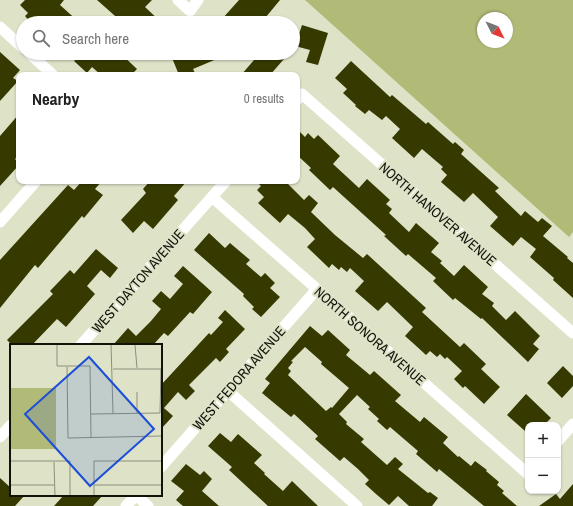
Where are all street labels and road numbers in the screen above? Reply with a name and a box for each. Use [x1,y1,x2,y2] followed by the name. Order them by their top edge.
[376,158,500,270] street label: NORTH HANOVER AVENUE
[88,225,188,337] street label: WEST DAYTON AVENUE
[311,283,429,389] street label: NORTH SONORA AVENUE
[189,322,289,434] street label: WEST FEDORA AVENUE

